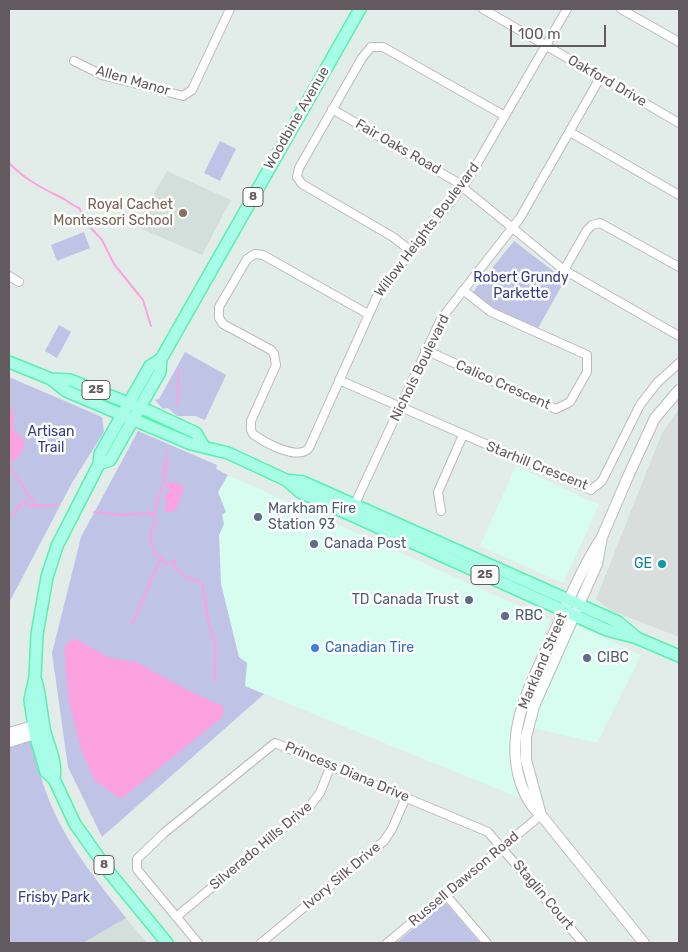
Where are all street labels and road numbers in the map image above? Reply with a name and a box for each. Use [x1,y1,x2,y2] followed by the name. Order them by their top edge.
[565,52,649,110] street label: Oakford Drive
[94,62,172,100] street label: Allen Manor
[261,64,333,172] street label: Woodbine Avenue
[352,116,444,178] street label: Fair Oaks Road
[371,160,483,300] street label: Willow Heights Boulevard
[243,188,263,206] road number: 8
[387,312,453,424] street label: Nichols Boulevard
[453,357,553,413] street label: Calico Crescent
[82,380,110,400] road number: 25
[484,438,590,494] street label: Starhill Crescent
[471,566,499,584] road number: 25
[515,610,571,712] street label: Markland Street
[282,738,412,806] street label: Princess Diana Drive
[207,798,315,894] street label: Silverado Hills Drive
[406,828,522,930] street label: Russell Dawson Road
[300,839,384,913] street label: Ivory Silk Drive
[94,856,114,874] road number: 8
[509,857,577,933] street label: Staglin Court

